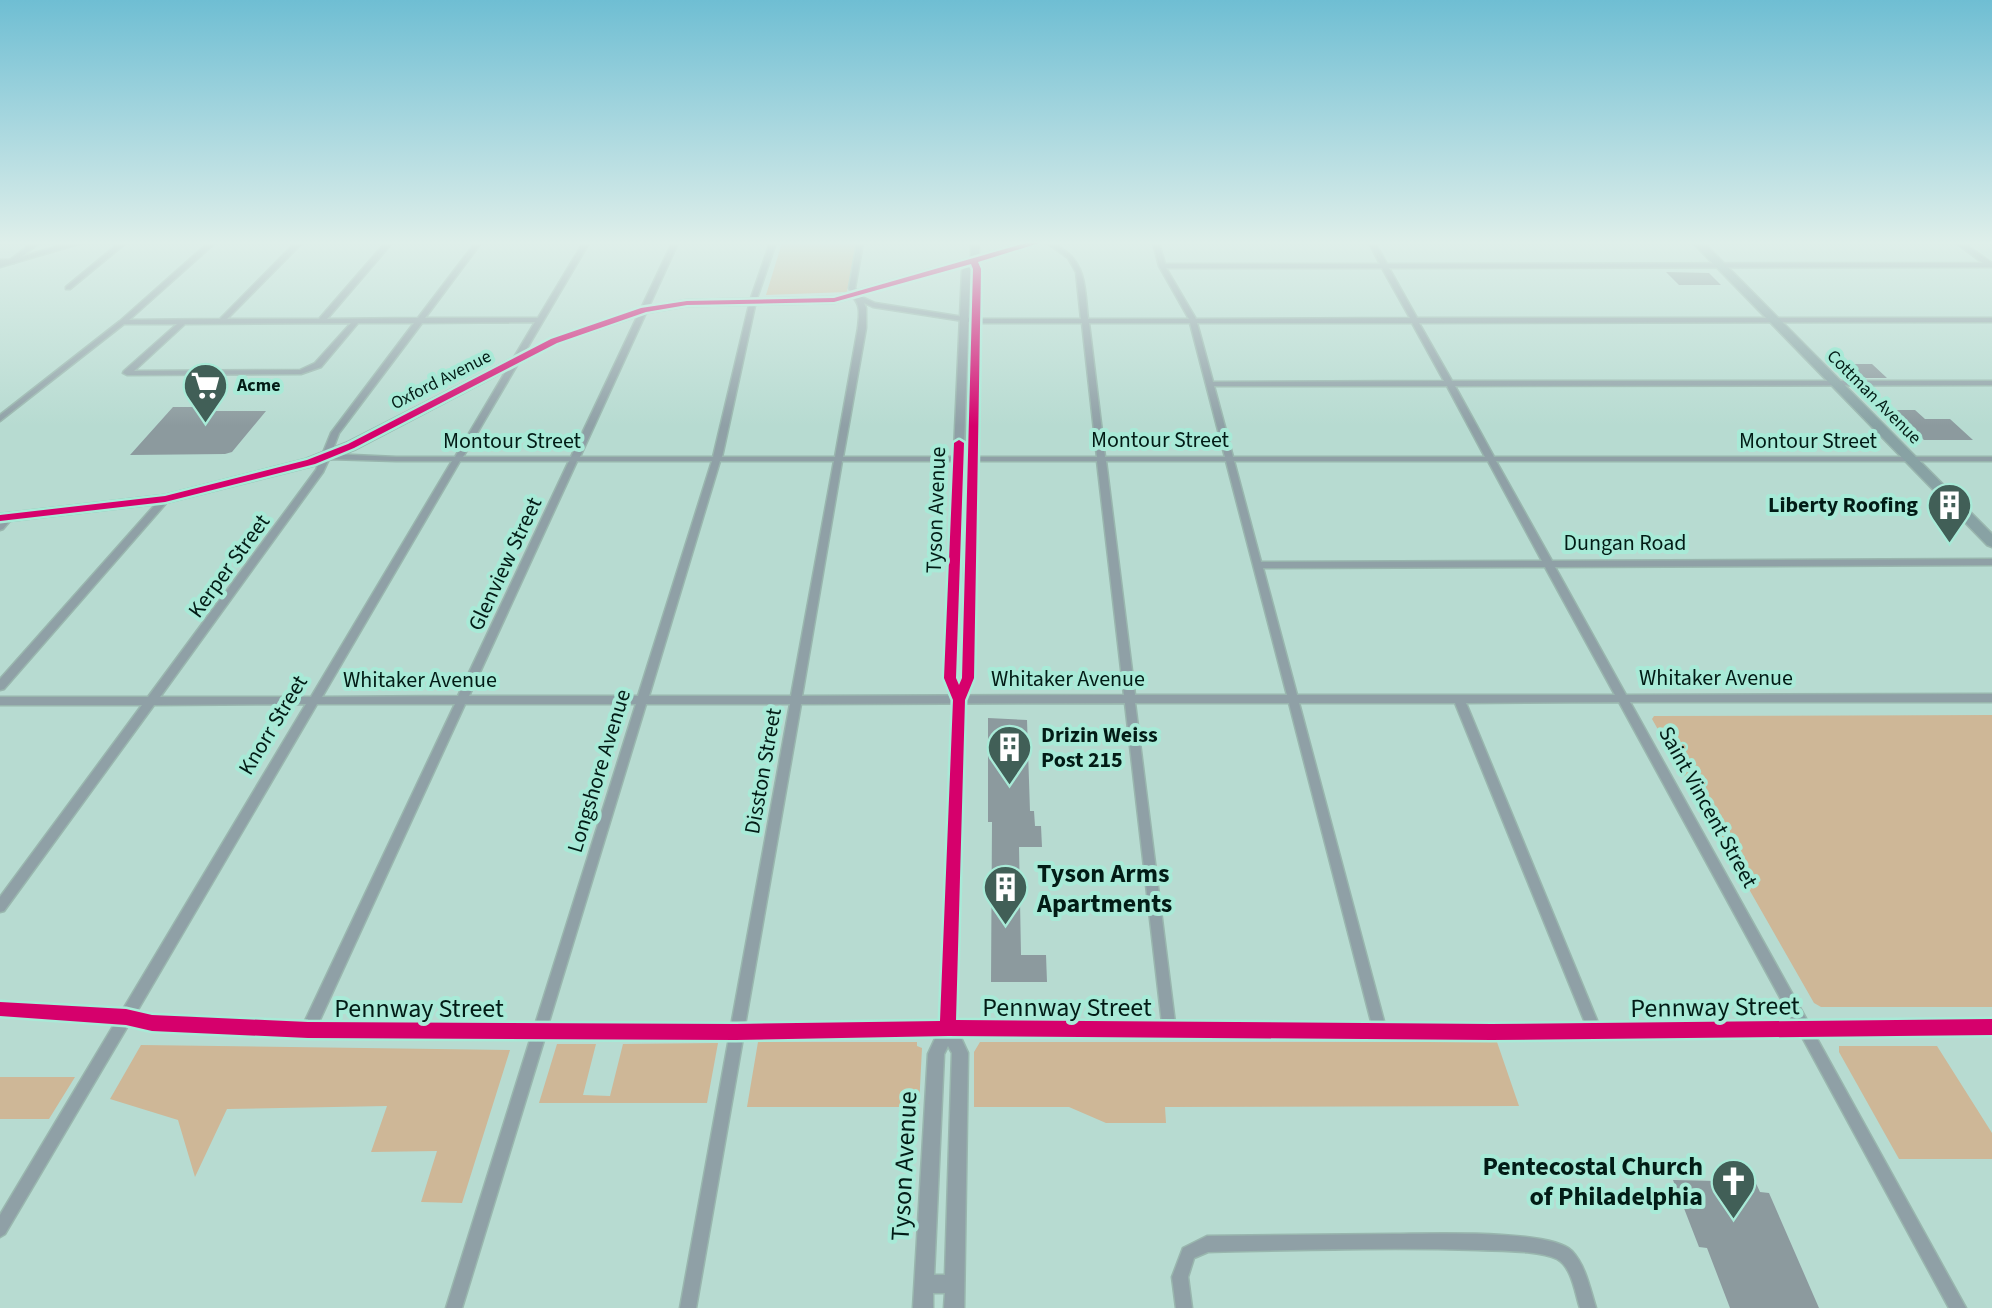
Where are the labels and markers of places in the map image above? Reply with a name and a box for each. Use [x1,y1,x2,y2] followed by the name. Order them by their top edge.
[182,361,230,424] supermarket icon: Acme
[236,373,281,398] place label: Acme
[1925,481,1973,544] building icon: Liberty Roofing
[1768,489,1918,521] place label: Liberty Roofing
[1041,719,1158,776] place label: Drizin Weiss Post 215
[986,724,1034,787] building icon: Drizin Weiss Post 215
[1036,855,1172,922] place label: Tyson Arms Apartments
[982,864,1030,927] building icon: Tyson Arms Apartments
[1482,1148,1703,1215] place label: Pentecostal Church of Philadelphia
[1710,1157,1758,1220] church icon: Pentecostal Church of Philadelphia

